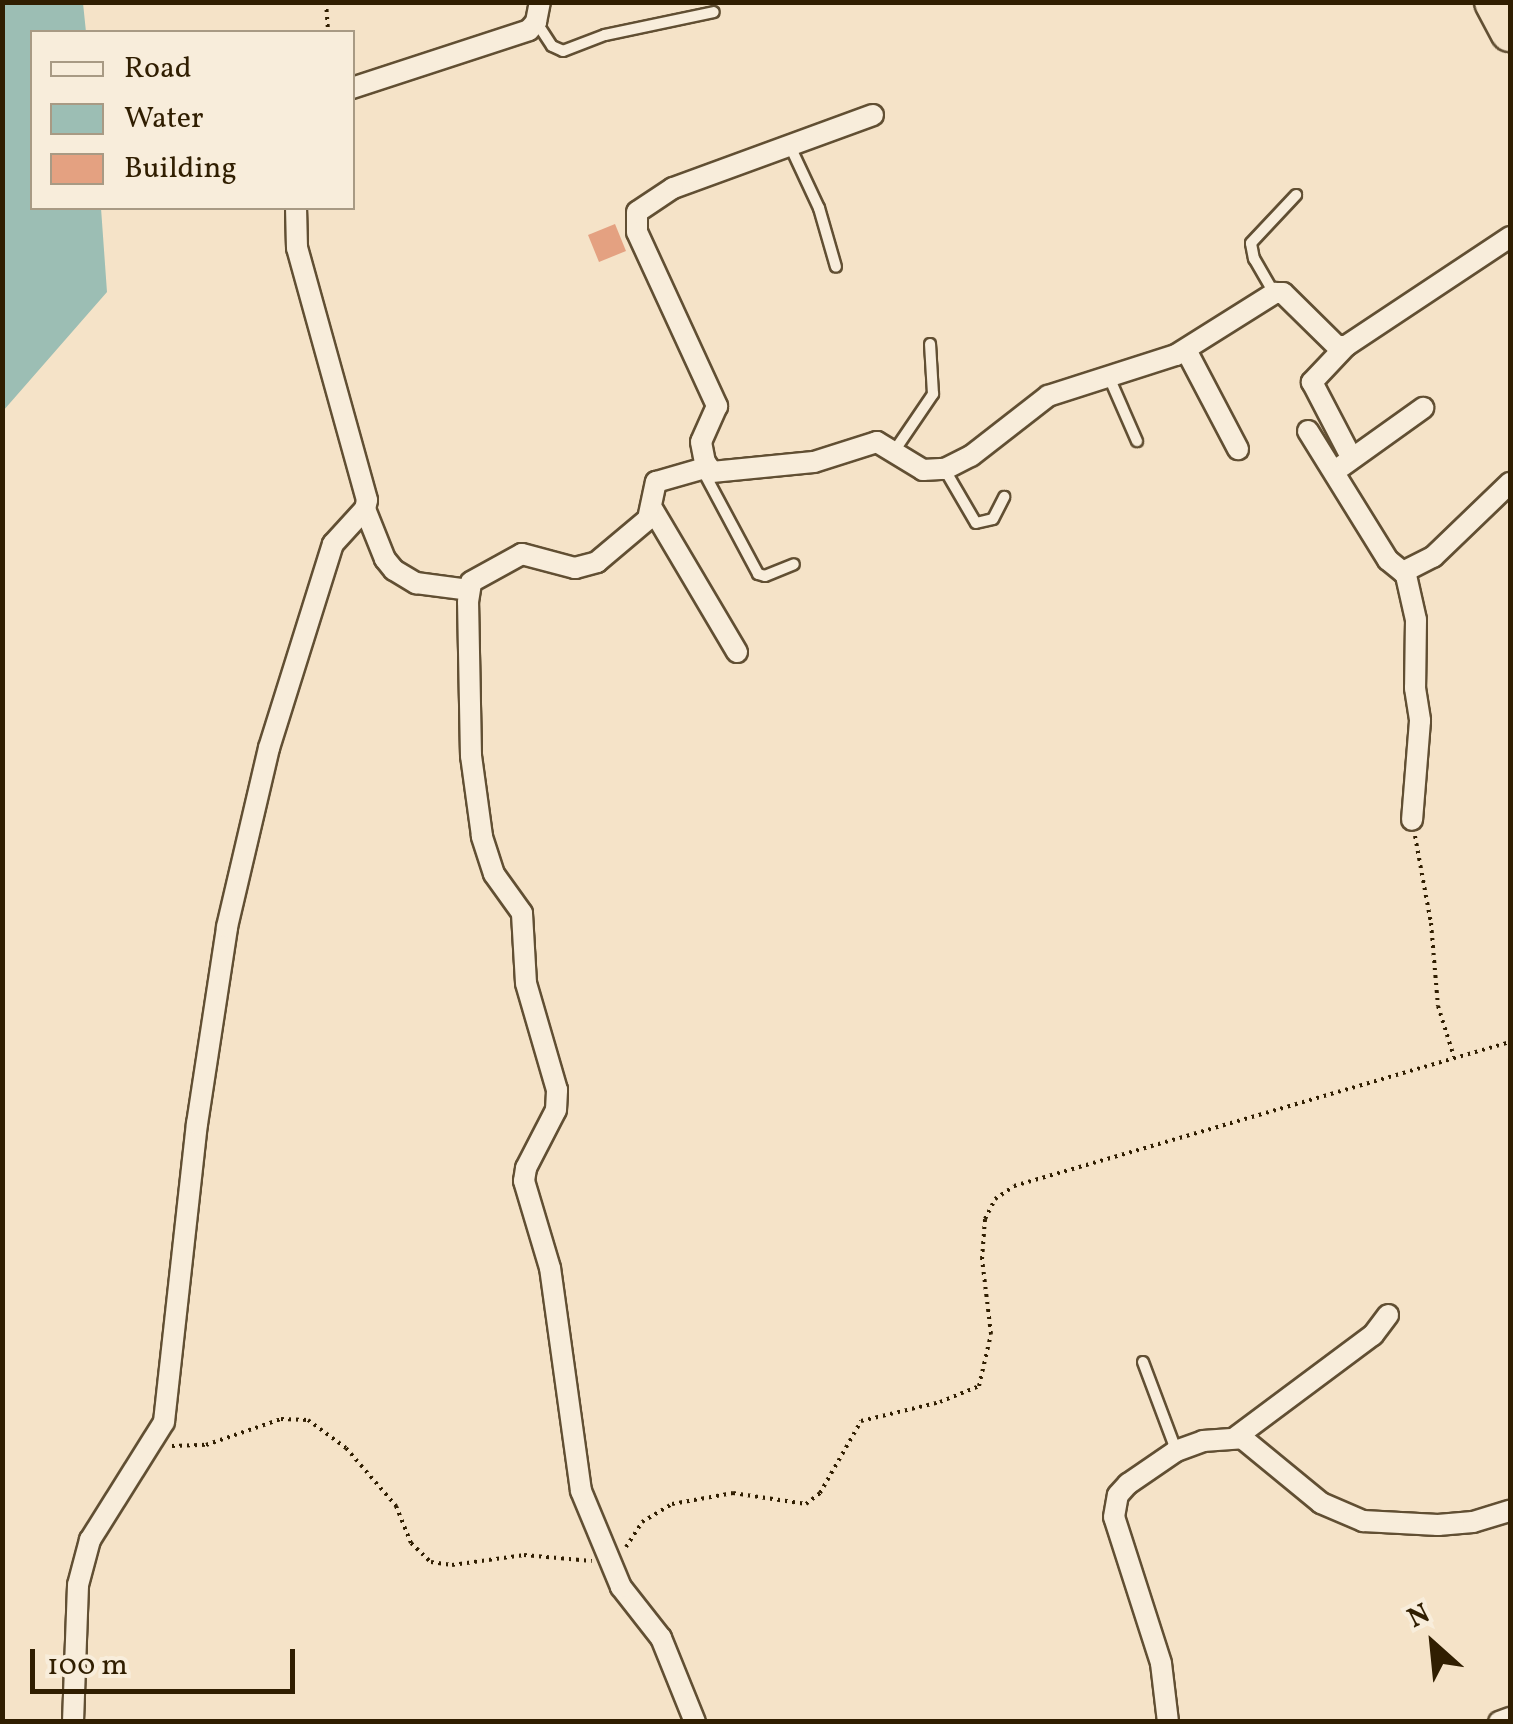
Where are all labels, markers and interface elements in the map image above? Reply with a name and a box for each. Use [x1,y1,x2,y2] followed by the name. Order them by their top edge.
[30,30,355,210] legend
[124,48,192,90] text: Road
[124,98,204,140] text: Water
[124,148,237,190] text: Building
[1383,1594,1483,1694] north arrow
[1401,1595,1437,1639] text: N
[35,1629,300,1691] scale bar
[47,1645,128,1687] text: 100 m

